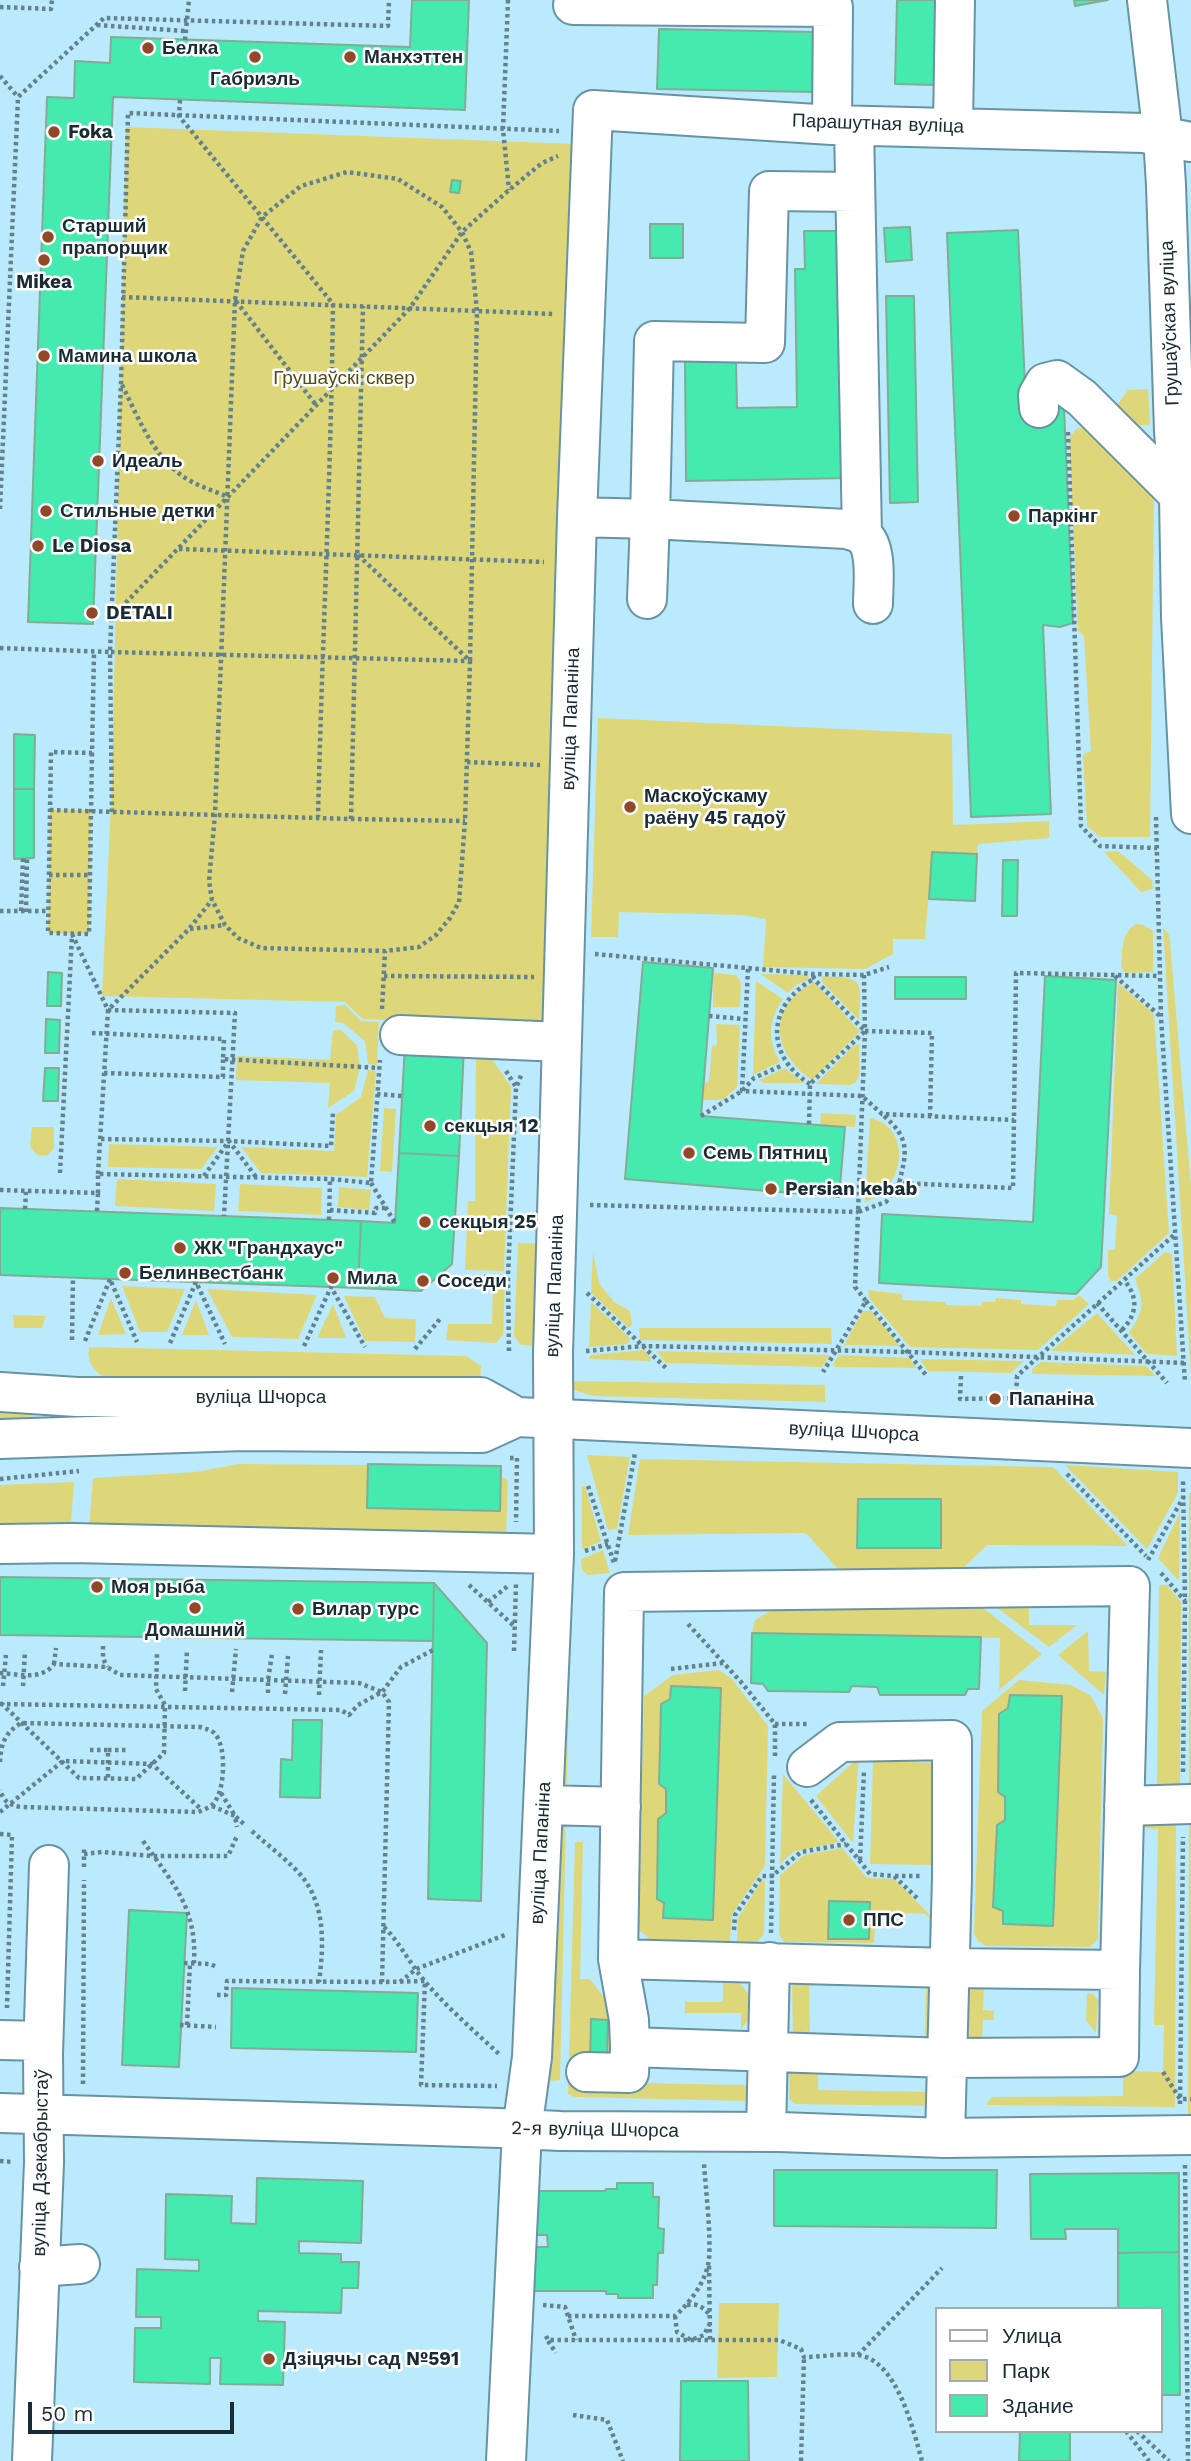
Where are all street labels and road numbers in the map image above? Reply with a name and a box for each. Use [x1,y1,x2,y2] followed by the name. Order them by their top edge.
[792,110,964,138] street label: Парашутная вуліца
[1156,240,1184,406] street label: Грушаўская вуліца
[557,647,585,791] street label: вуліца Папаніна
[541,1214,569,1358] street label: вуліца Папаніна
[196,1386,326,1408] street label: вуліца Шчорса
[788,1417,920,1447] street label: вуліца Шчорса
[526,1781,556,1925] street label: вуліца Папаніна
[28,2069,54,2257] street label: вуліца Дзекабрыстаў
[511,2117,679,2143] street label: 2-я вуліца Шчорса

